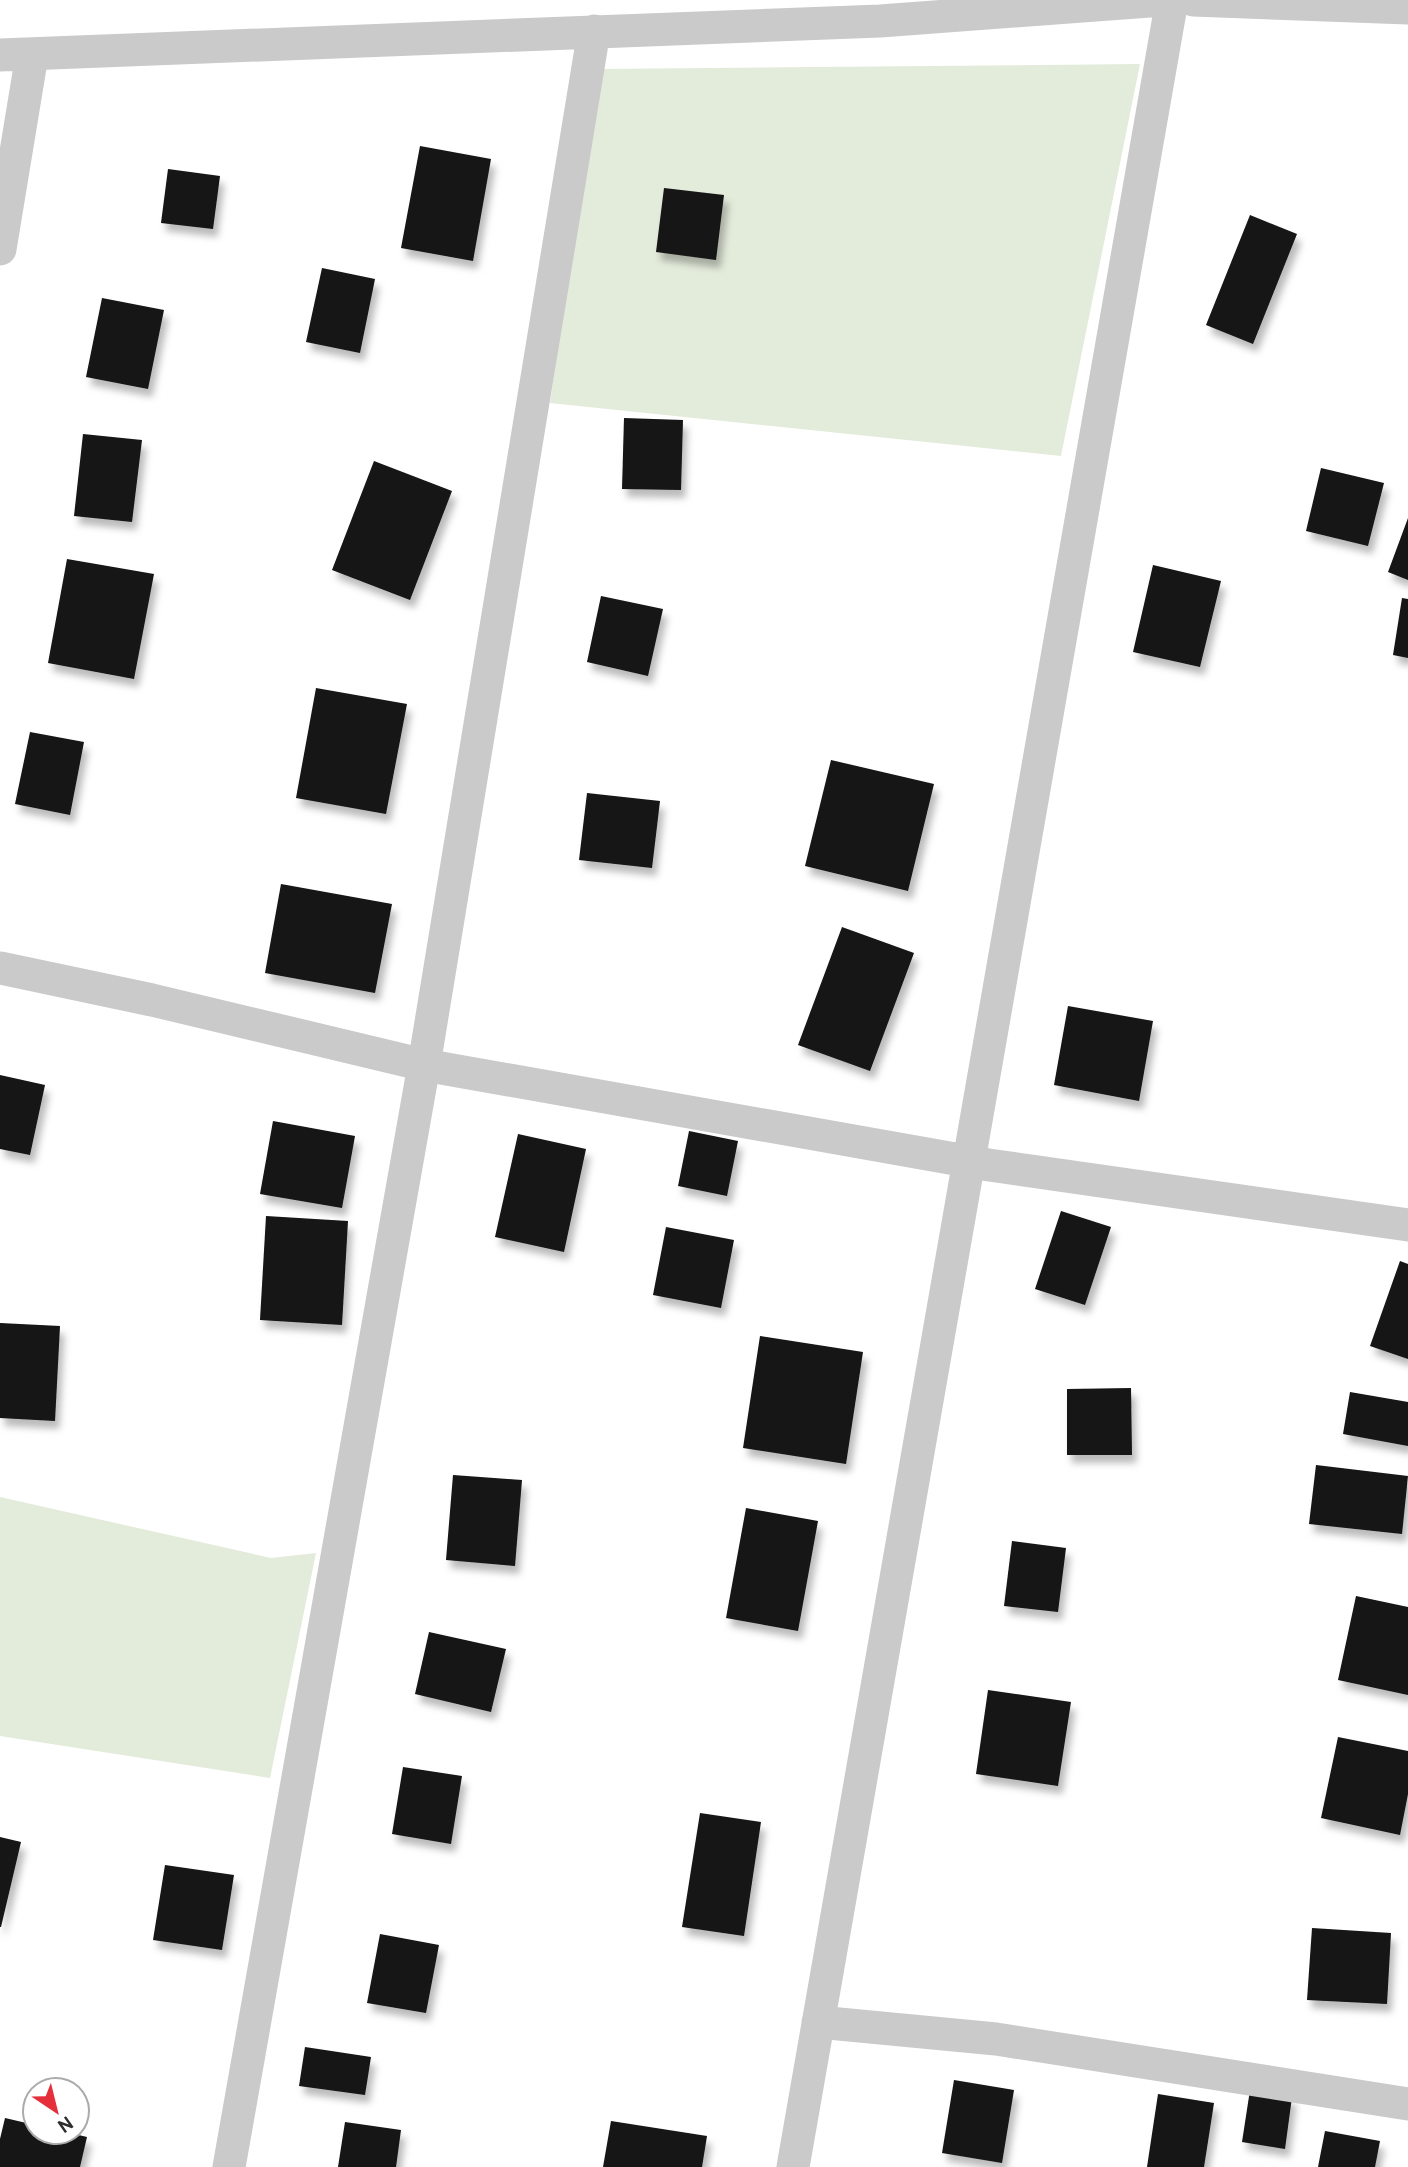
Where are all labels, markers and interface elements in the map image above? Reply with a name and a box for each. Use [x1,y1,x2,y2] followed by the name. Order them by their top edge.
[21,2076,91,2146] north arrow
[52,2110,77,2137] text: N

